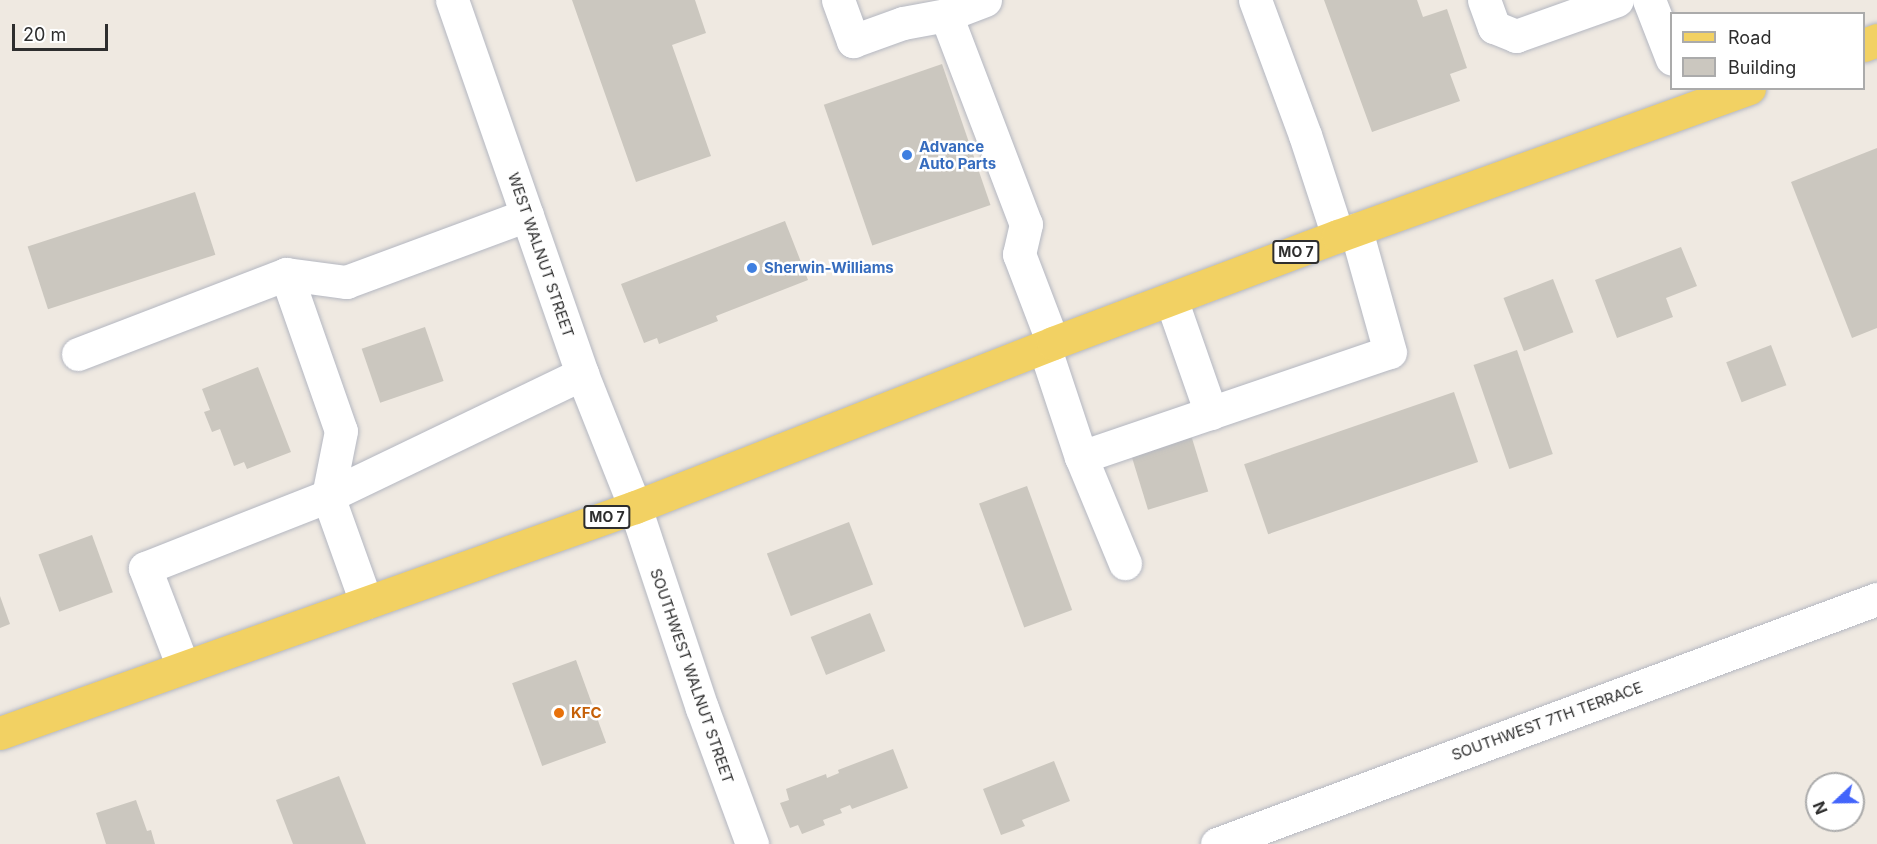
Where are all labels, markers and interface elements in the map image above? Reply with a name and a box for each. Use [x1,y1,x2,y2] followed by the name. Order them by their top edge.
[15,12,111,50] scale bar
[1670,12,1865,90] legend
[23,24,66,45] text: 20 m
[1728,27,1771,48] text: Road
[1728,57,1796,78] text: Building
[919,137,996,172] place label: Advance Auto Parts
[900,148,914,162] marker: Advance Auto Parts
[504,170,578,340] street label: WEST WALNUT STREET
[1272,241,1320,263] road number: MO 7
[764,259,894,277] place label: Sherwin-Williams
[745,261,759,275] marker: Sherwin-Williams
[583,506,631,528] road number: MO 7
[647,566,737,786] street label: SOUTHWEST WALNUT STREET
[1449,678,1645,764] street label: SOUTHWEST 7TH TERRACE
[571,704,602,722] place label: KFC
[552,706,566,720] marker: KFC
[1805,772,1865,832] north arrow
[1809,799,1832,817] text: N

